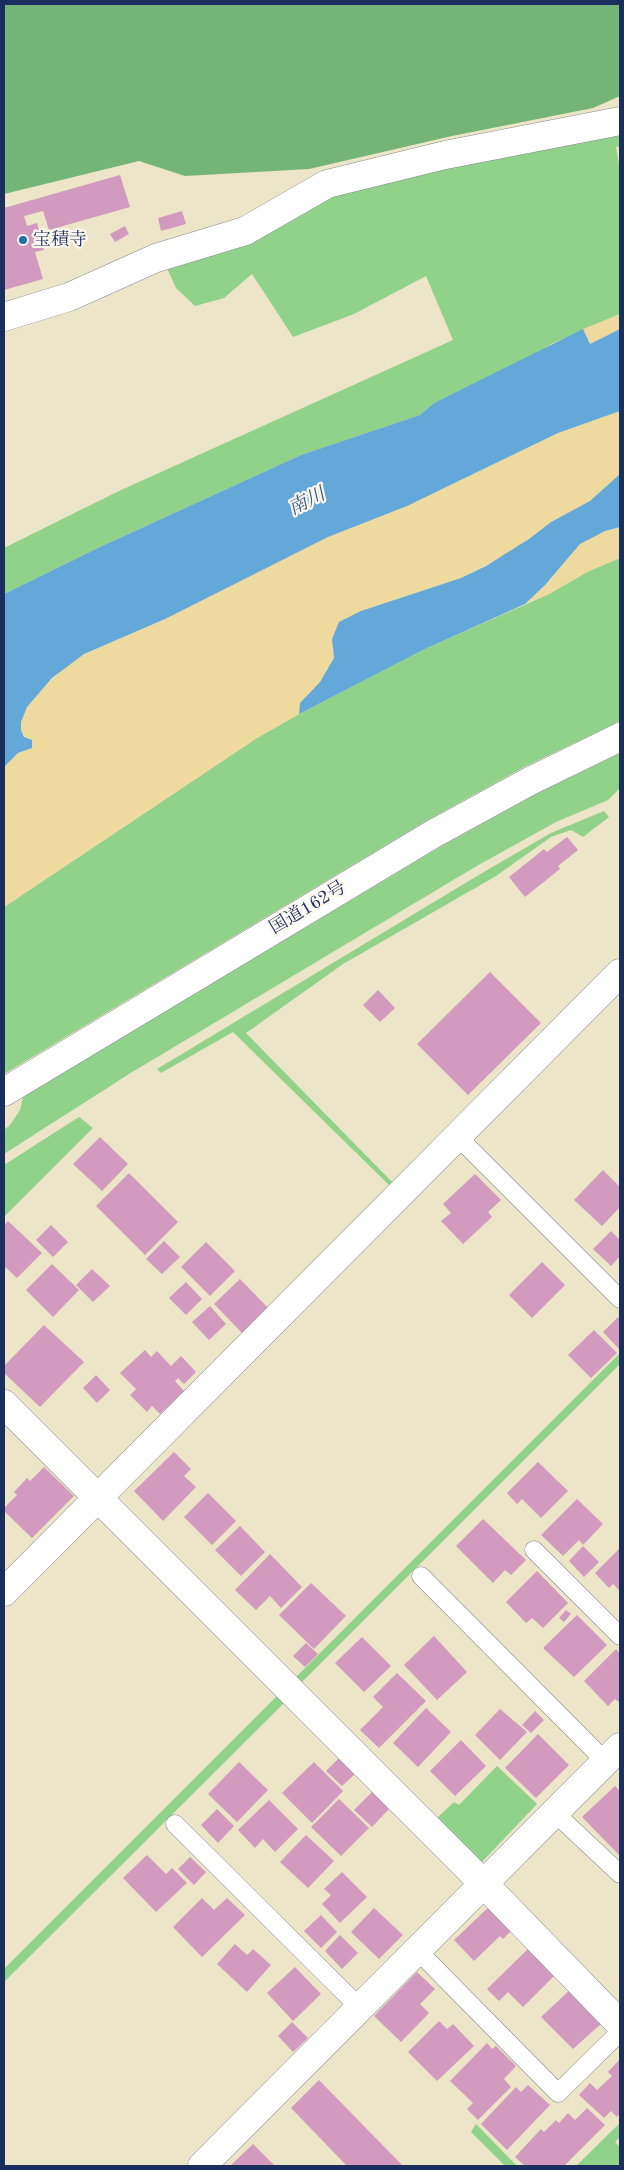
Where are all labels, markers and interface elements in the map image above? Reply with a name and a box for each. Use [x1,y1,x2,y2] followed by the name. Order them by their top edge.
[33,229,87,251] place label: 宝積寺
[17,234,29,246] marker: 宝積寺
[285,483,329,521] water label: 南川
[266,877,350,939] street label: 国道162号

